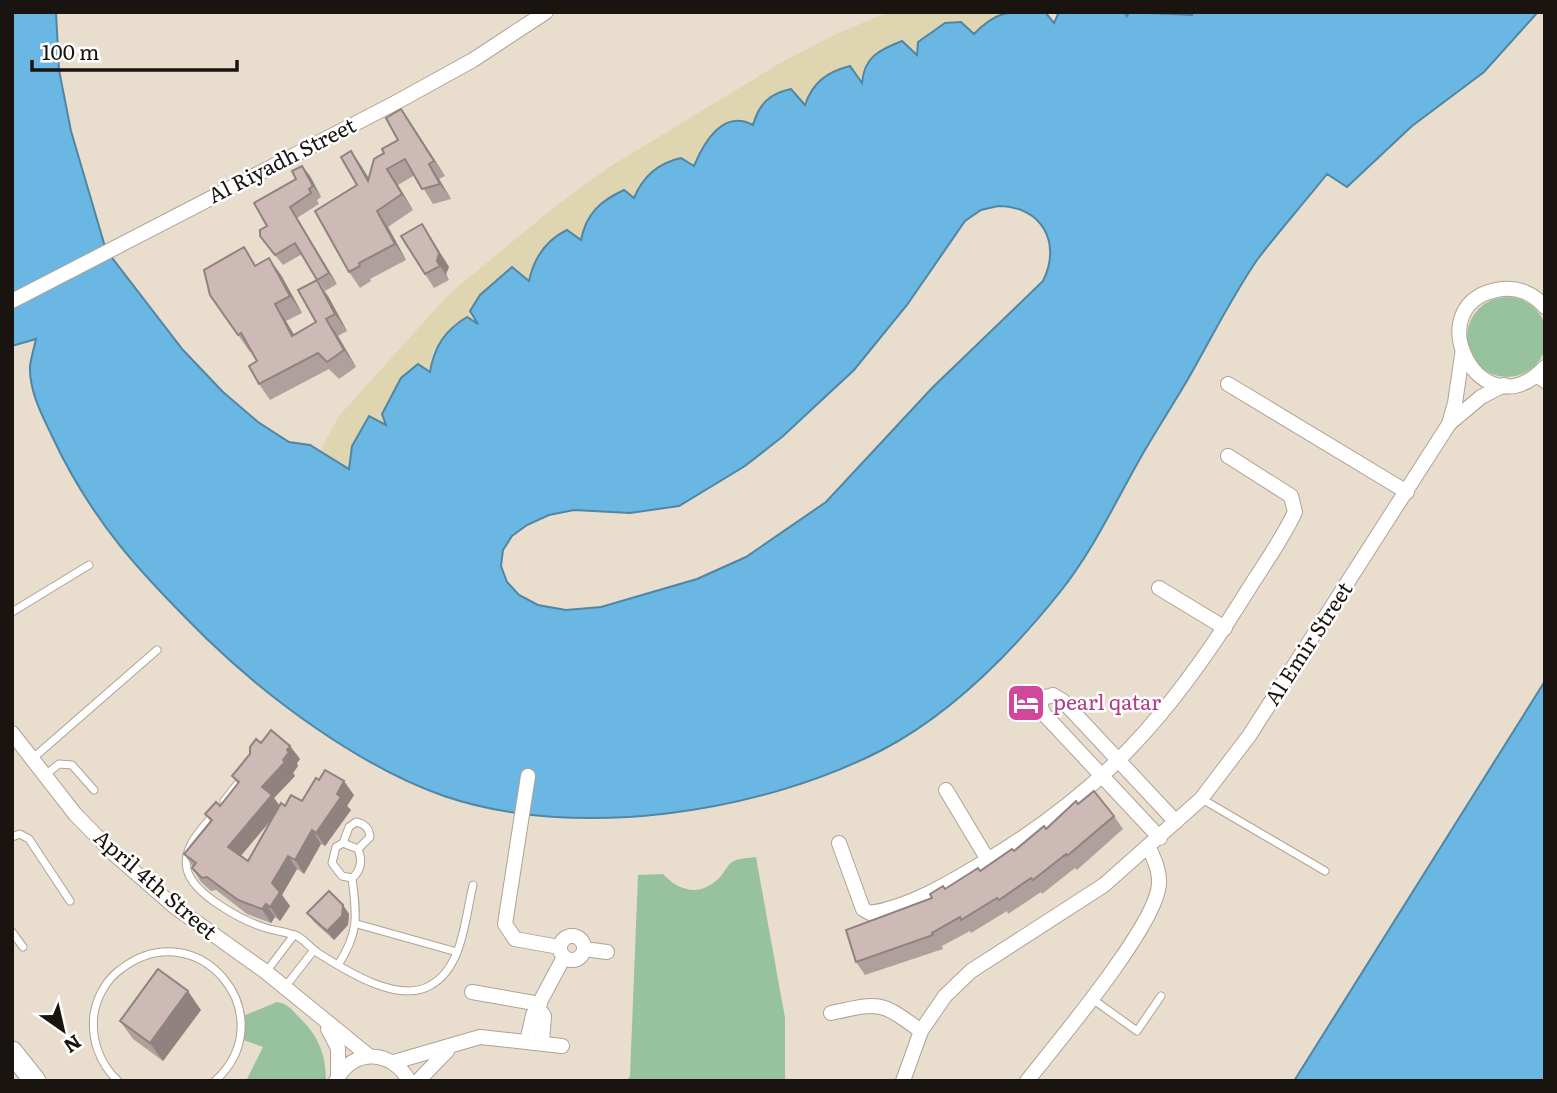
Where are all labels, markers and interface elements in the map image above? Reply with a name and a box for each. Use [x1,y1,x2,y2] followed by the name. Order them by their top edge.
[32,28,236,72] scale bar
[42,35,99,66] text: 100 m
[202,108,361,209] street label: Al Riyadh Street
[1255,574,1359,710] street label: Al Emir Street
[1005,682,1047,724] hotel icon: pearl qatar
[1053,685,1161,716] place label: pearl qatar
[88,821,225,946] street label: April 4th Street
[28,995,98,1065] north arrow
[59,1029,88,1061] text: N

